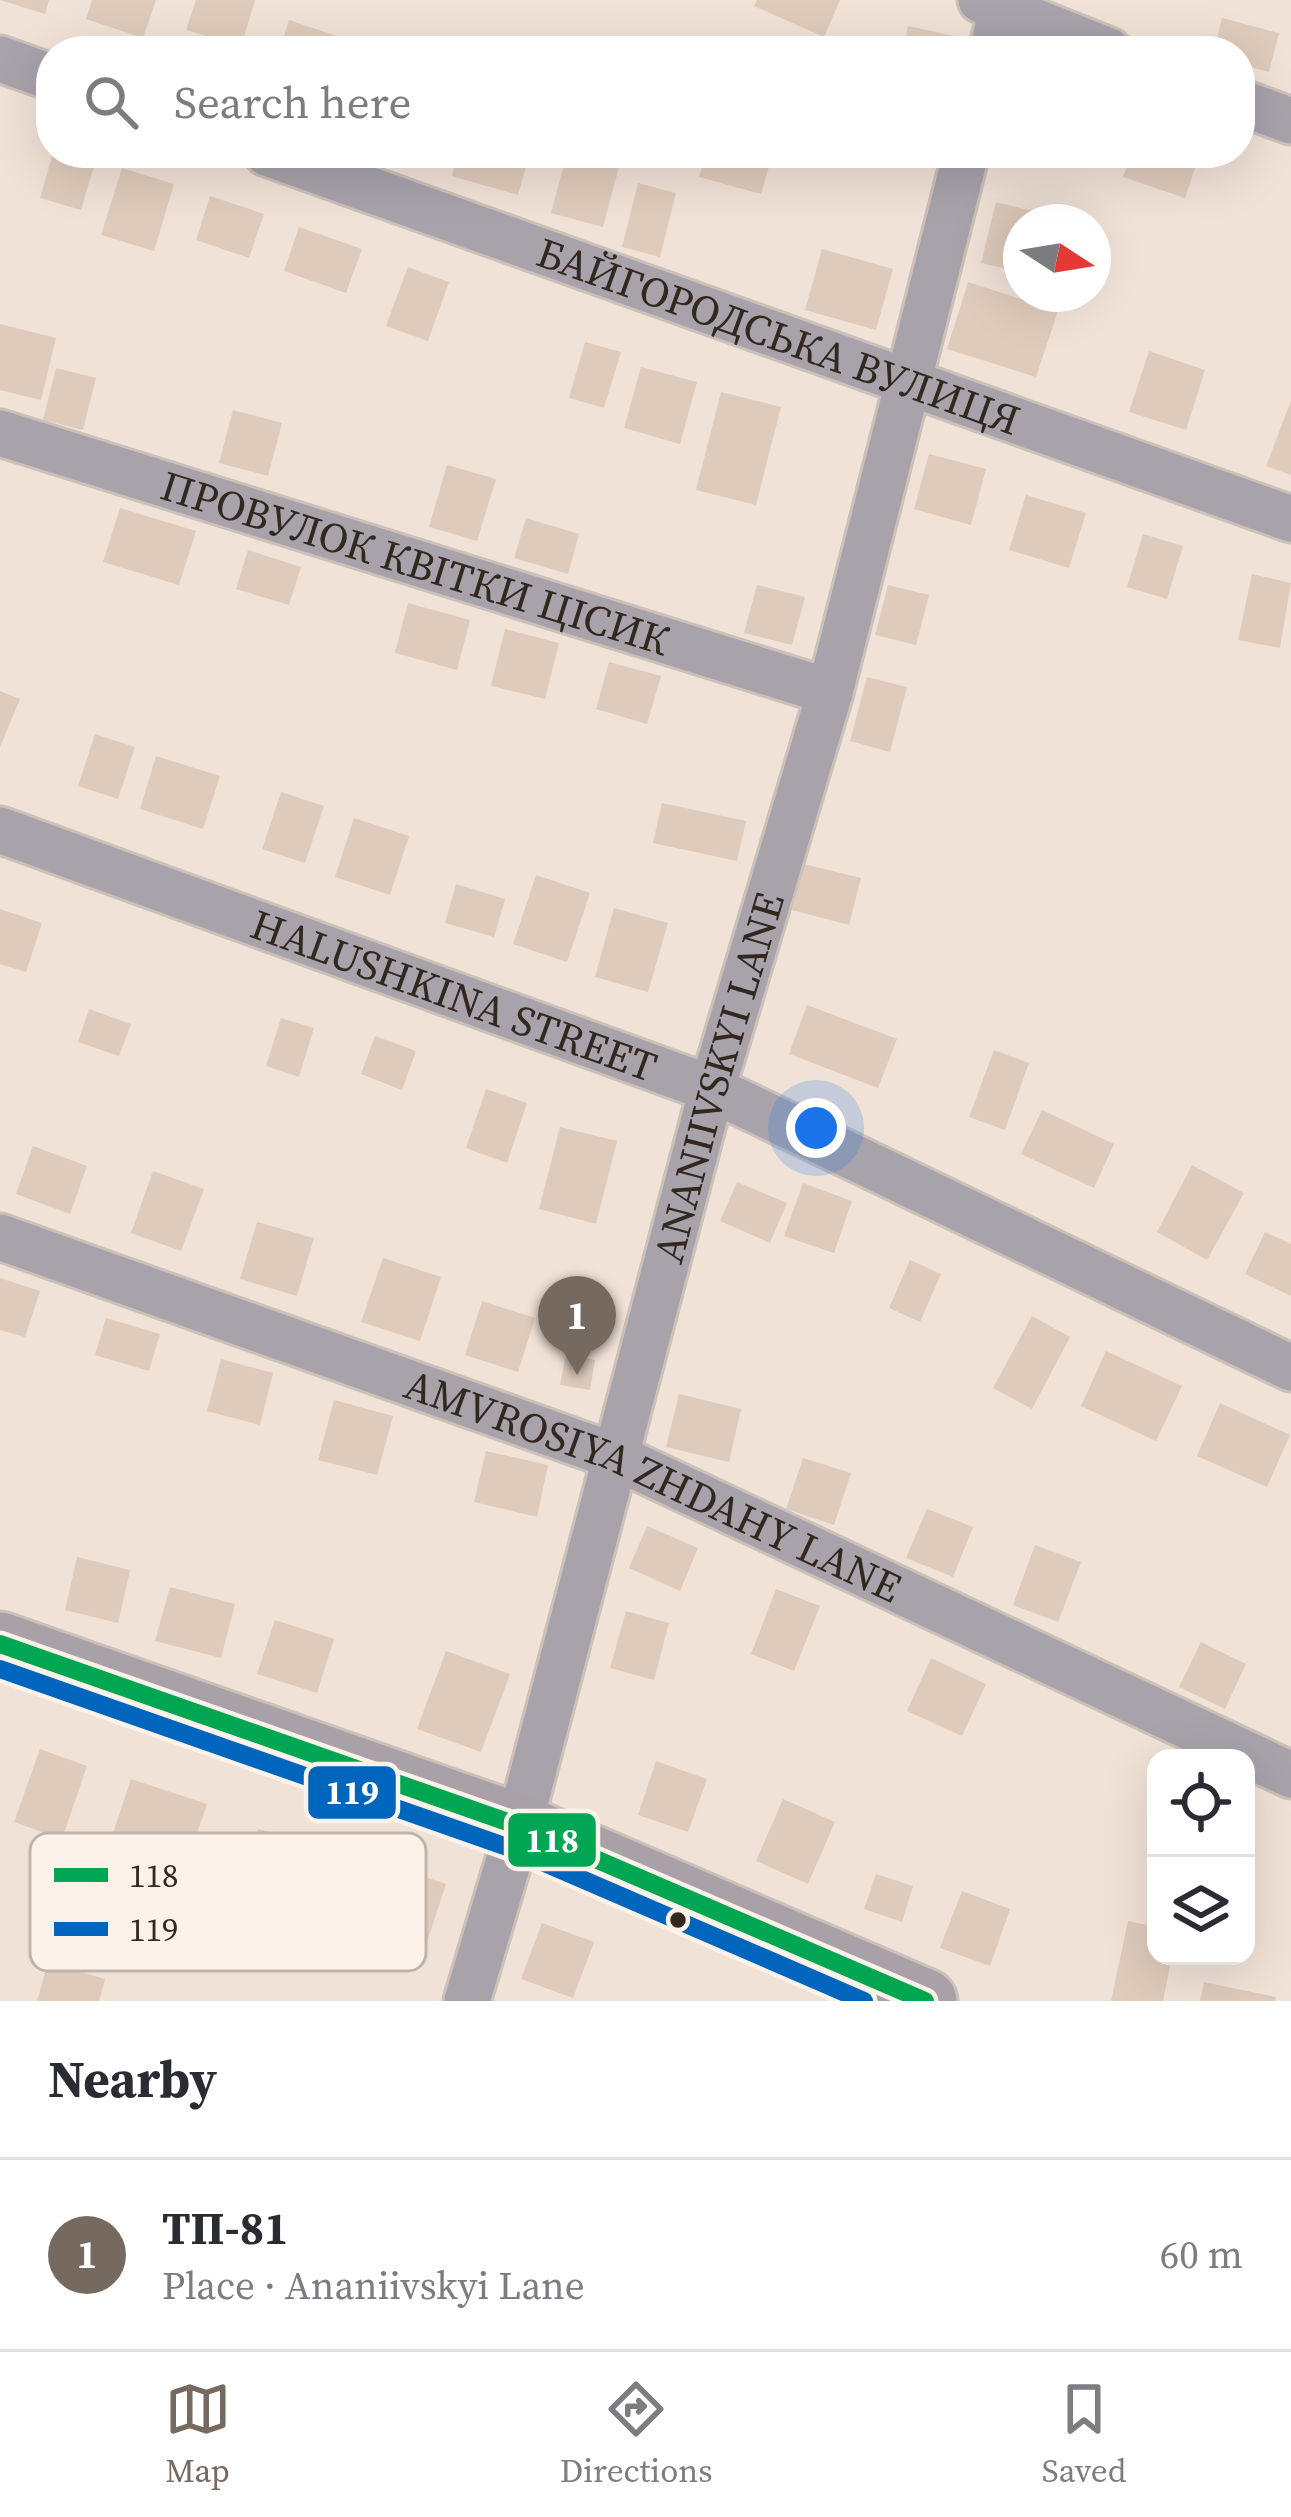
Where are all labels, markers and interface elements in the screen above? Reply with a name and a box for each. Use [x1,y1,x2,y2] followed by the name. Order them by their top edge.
[36,36,1255,168] search box
[78,69,144,135] icon: search
[174,71,411,133] text: Search here
[1003,204,1111,312] north arrow
[529,223,1028,449] street label: БАЙГОРОДСЬКА ВУЛИЦЯ
[154,456,677,669] street label: ПРОВУЛОК КВІТКИ ЦІСИК
[639,885,798,1269] street label: ANANIIVSKYI LANE
[243,895,665,1095] street label: HALUSHKINA STREET
[786,1098,846,1158] your location
[538,1276,616,1375] pin: 1
[397,1355,911,1616] street label: AMVROSIYA ZHDAHY LANE
[1147,1749,1255,1965] map controls
[1147,1749,1255,1857] button: locate
[306,1764,398,1821] line badge: 119
[325,1770,379,1815] text: 119
[506,1811,598,1869] line badge: 118
[525,1818,579,1863] text: 118
[30,1833,426,1971] legend
[129,1853,179,1898] text: 118
[1147,1857,1255,1965] button: layers
[129,1907,179,1952] text: 119
[667,1909,689,1931] unlabelled marker
[48,2044,217,2114] text: Nearby
[162,2197,289,2259] text: ТП-81
[76,2228,98,2281] text: 1
[1160,2228,1243,2281] text: 60 m
[162,2259,585,2312] text: Place · Ananiivskyi Lane
[165,2376,231,2493] tab: Map
[560,2376,713,2493] tab: Directions
[1042,2376,1126,2493] tab: Saved

